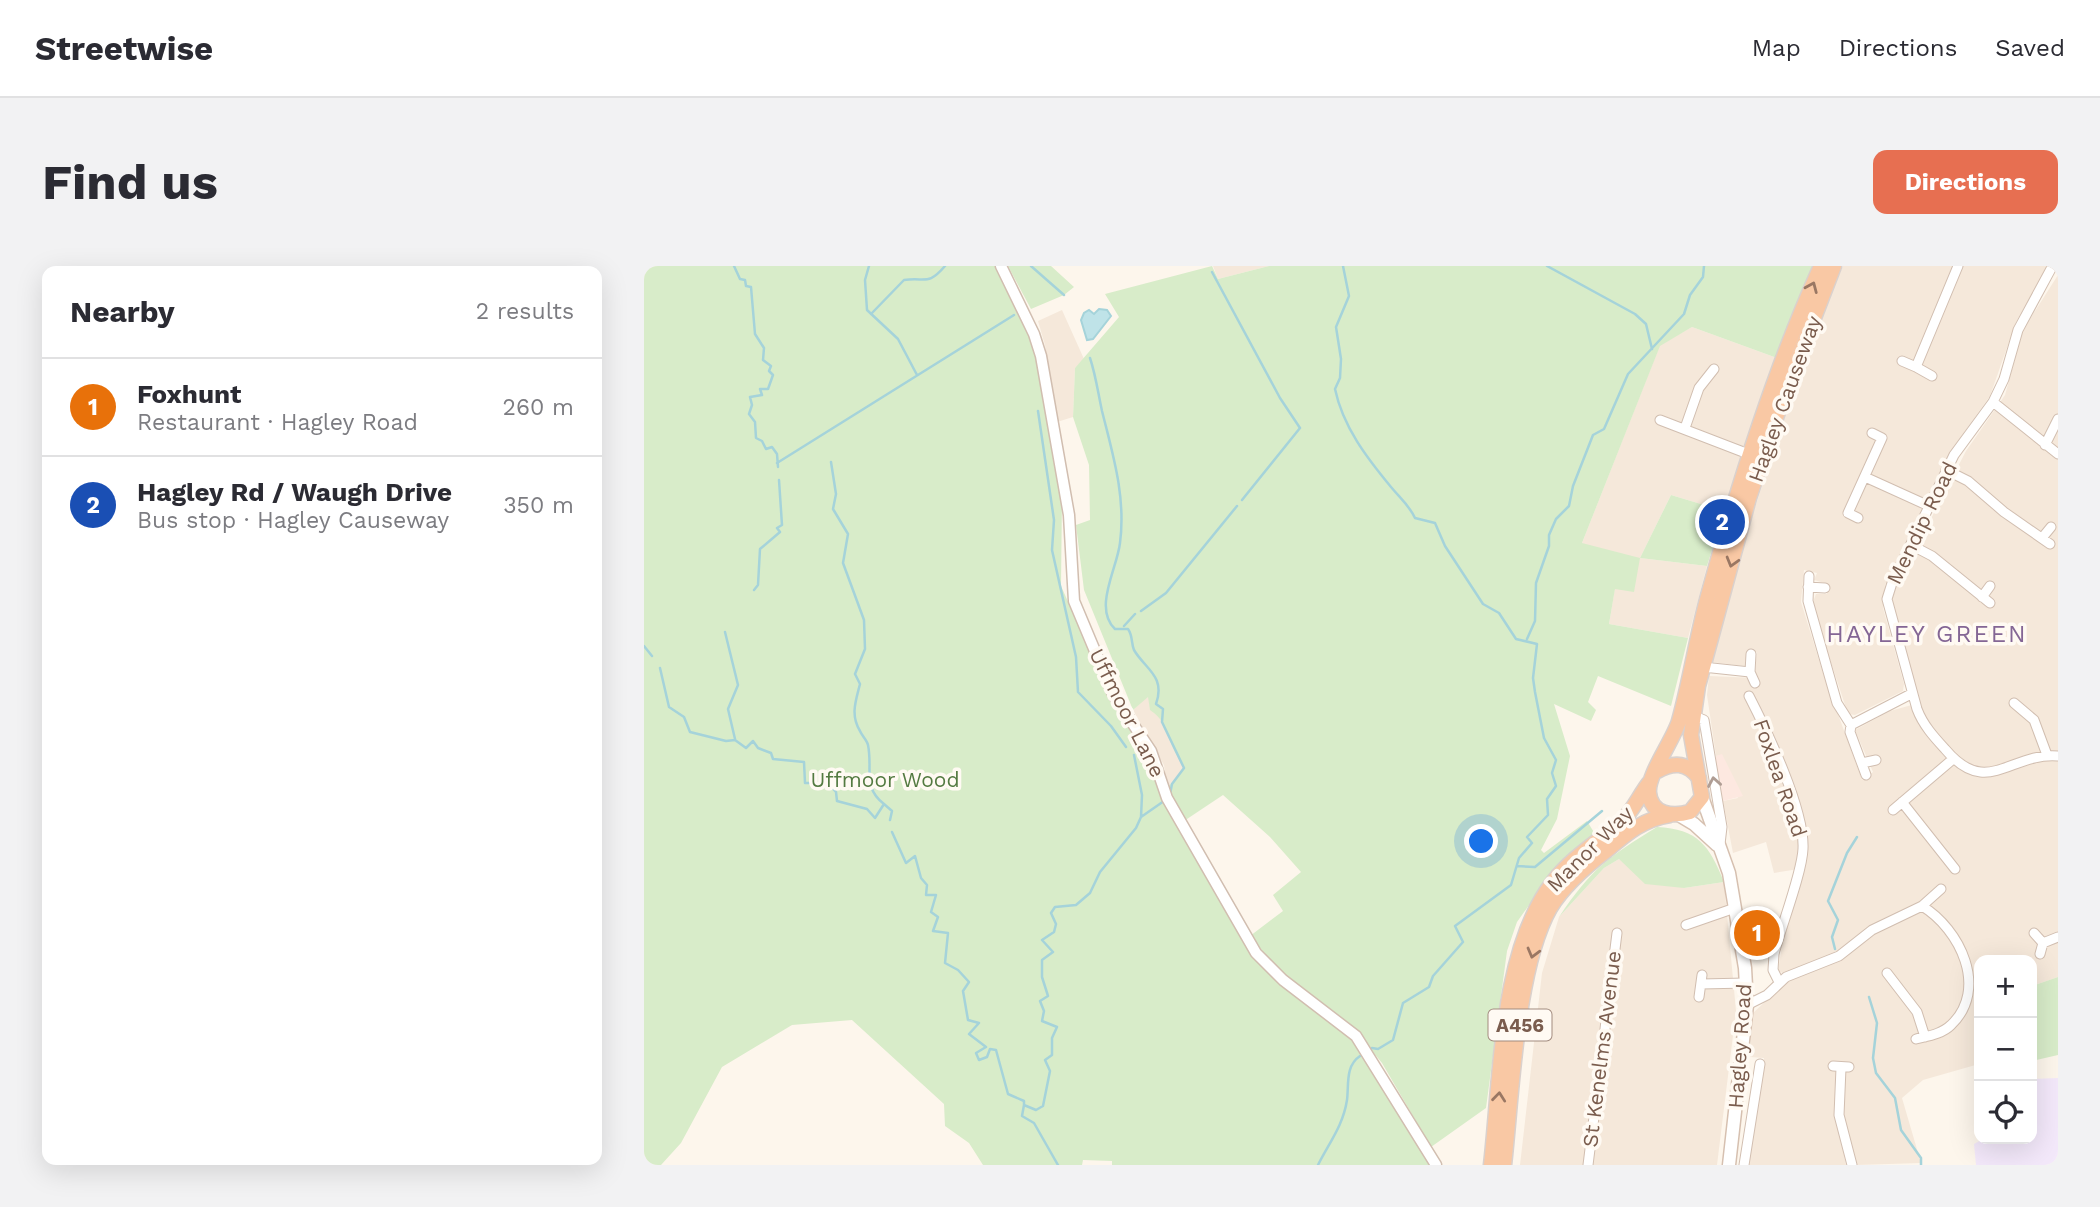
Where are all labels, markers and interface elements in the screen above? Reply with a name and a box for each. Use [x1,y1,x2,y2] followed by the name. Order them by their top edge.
[35,29,213,68] text: Streetwise
[1752,34,1801,62] text: Map
[1839,34,1957,62] text: Directions
[1995,34,2065,62] text: Saved
[1873,150,2058,214] button: Directions
[42,153,218,211] text: Find us
[1803,282,1817,294] one-way arrow
[70,294,175,329] text: Nearby
[476,298,574,325] text: 2 results
[1743,312,1826,486] street label: Hagley Causeway
[137,379,241,409] text: Foxhunt
[88,394,98,421] text: 1
[503,394,574,421] text: 260 m
[137,409,418,436] text: Restaurant · Hagley Road
[1881,457,1962,588] street label: Mendip Road
[137,477,452,507] text: Hagley Rd / Waugh Drive
[86,492,100,519] text: 2
[503,492,574,519] text: 350 m
[1699,496,1745,548] pin: 2
[137,507,449,534] text: Bus stop · Hagley Causeway
[1725,555,1740,567] one-way arrow
[1826,620,2028,648] district label: HAYLEY GREEN
[1084,644,1171,781] street label: Uffmoor Lane
[1749,715,1812,840] street label: Foxlea Road
[810,767,960,792] park label: Uffmoor Wood
[1707,776,1722,788] one-way arrow
[1541,800,1638,897] street label: Manor Way
[1464,824,1498,858] your location
[1734,907,1780,959] pin: 1
[1527,946,1542,958] one-way arrow
[1577,949,1626,1149] street label: St Kenelms Avenue
[1974,955,2037,1144] map controls
[1974,955,2037,1018] button: +
[1723,983,1756,1109] street label: Hagley Road
[1488,1010,1552,1040] road number: A456
[1974,1018,2037,1081] button: −
[1974,1081,2037,1144] button: locate
[1491,1091,1506,1103] one-way arrow

